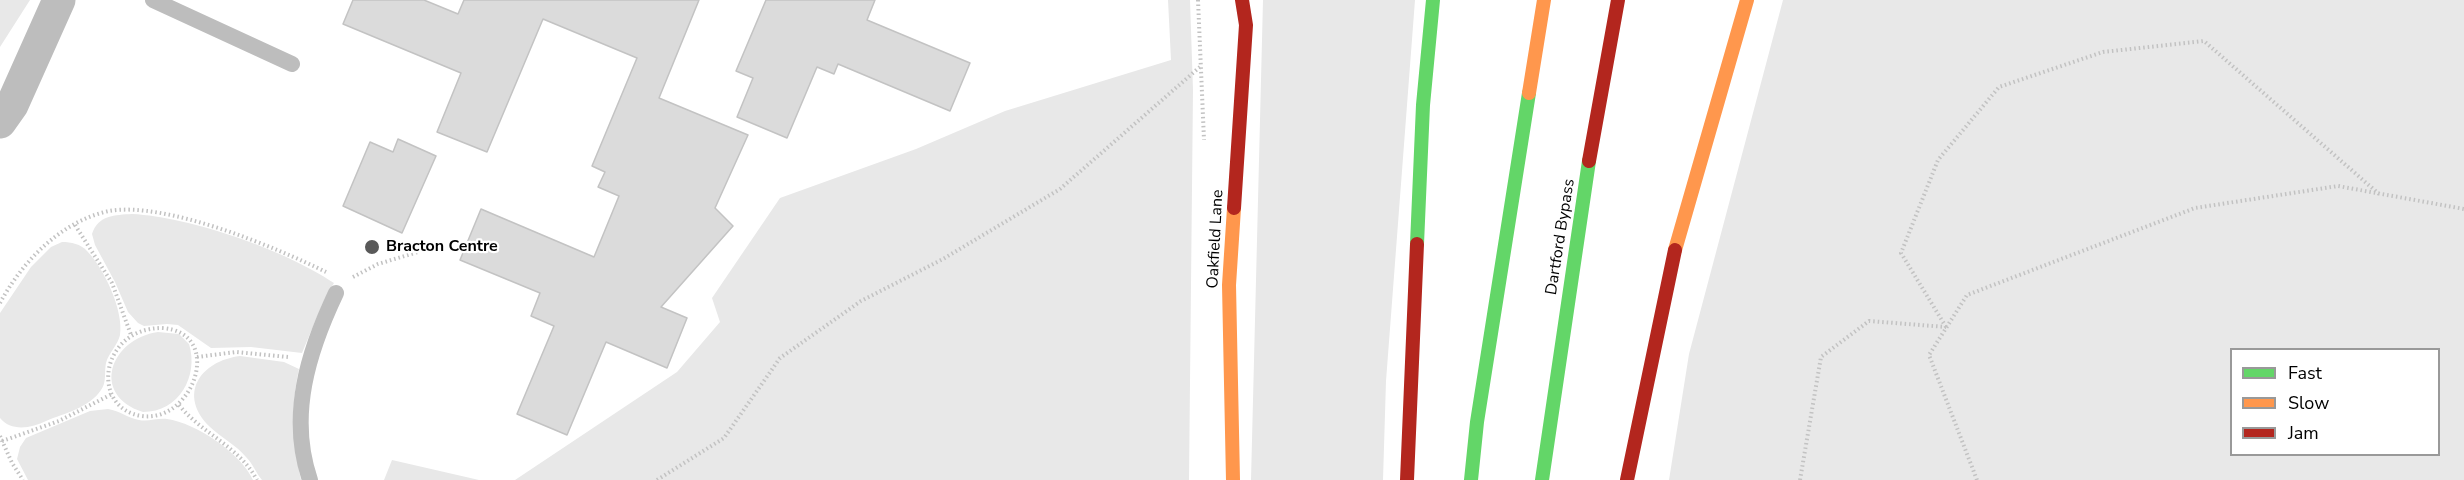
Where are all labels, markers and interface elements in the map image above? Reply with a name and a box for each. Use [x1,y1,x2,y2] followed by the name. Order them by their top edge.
[1542,178,1580,296] street label: Dartford Bypass
[1204,189,1228,289] street label: Oakfield Lane
[386,237,498,257] place label: Bracton Centre
[363,238,381,256] marker: Bracton Centre
[2230,348,2440,456] legend
[2288,361,2322,385] text: Fast
[2288,391,2329,415] text: Slow
[2288,421,2319,445] text: Jam

